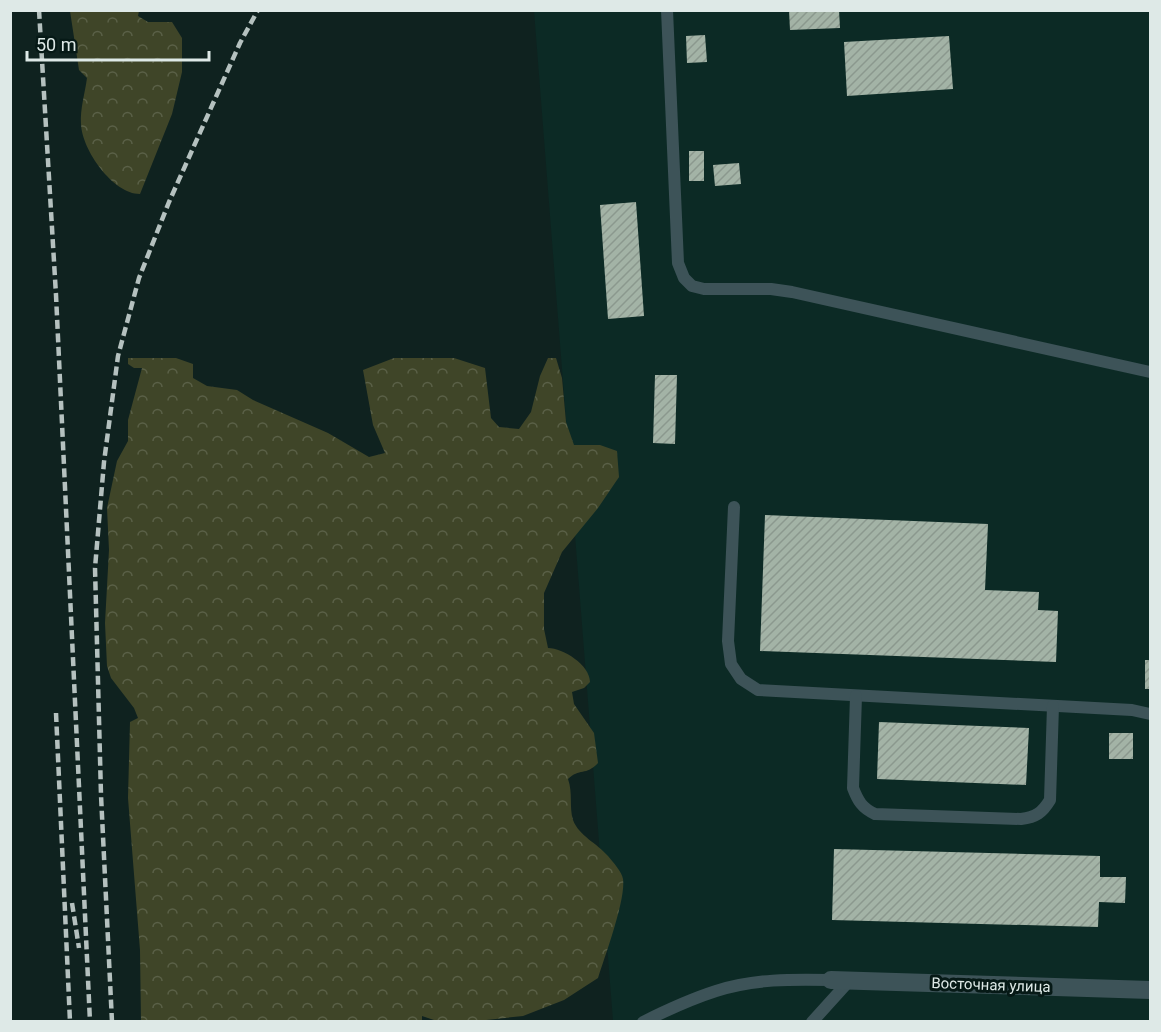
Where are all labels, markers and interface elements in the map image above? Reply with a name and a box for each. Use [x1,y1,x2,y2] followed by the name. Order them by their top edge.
[27,24,208,62] scale bar
[36,34,76,55] text: 50 m
[931,974,1051,996] street label: Восточная улица

